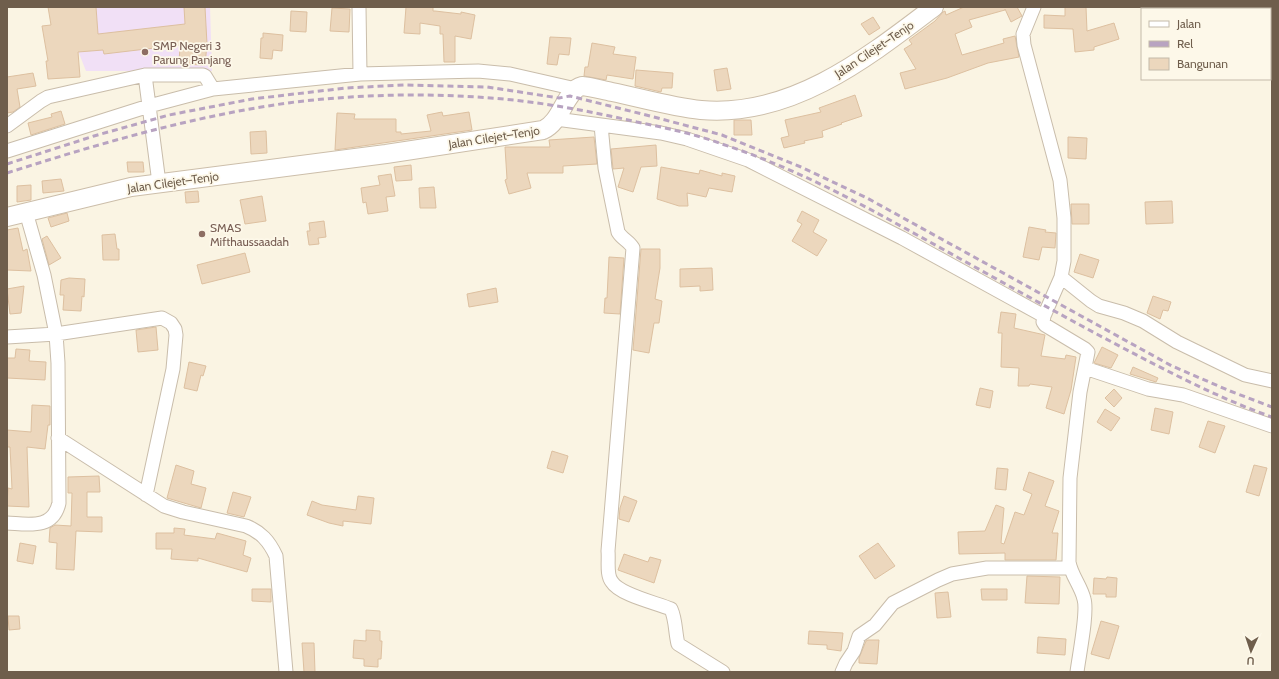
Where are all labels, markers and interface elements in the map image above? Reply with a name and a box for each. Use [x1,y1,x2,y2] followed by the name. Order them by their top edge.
[1141,8,1271,80] legend
[1176,16,1201,31] text: Jalan
[831,17,917,82] street label: Jalan Cilejet–Tenjo
[1177,36,1193,51] text: Rel
[153,38,232,67] place label: SMP Negeri 3 Parung Panjang
[140,47,150,57] marker: SMP Negeri 3 Parung Panjang
[1177,56,1228,71] text: Bangunan
[446,122,541,152] street label: Jalan Cilejet–Tenjo
[125,168,220,196] street label: Jalan Cilejet–Tenjo
[210,220,289,249] place label: SMAS Mifthaussaadah
[197,229,207,239] marker: SMAS Mifthaussaadah
[1231,631,1271,671] north arrow
[1246,654,1255,668] text: U

